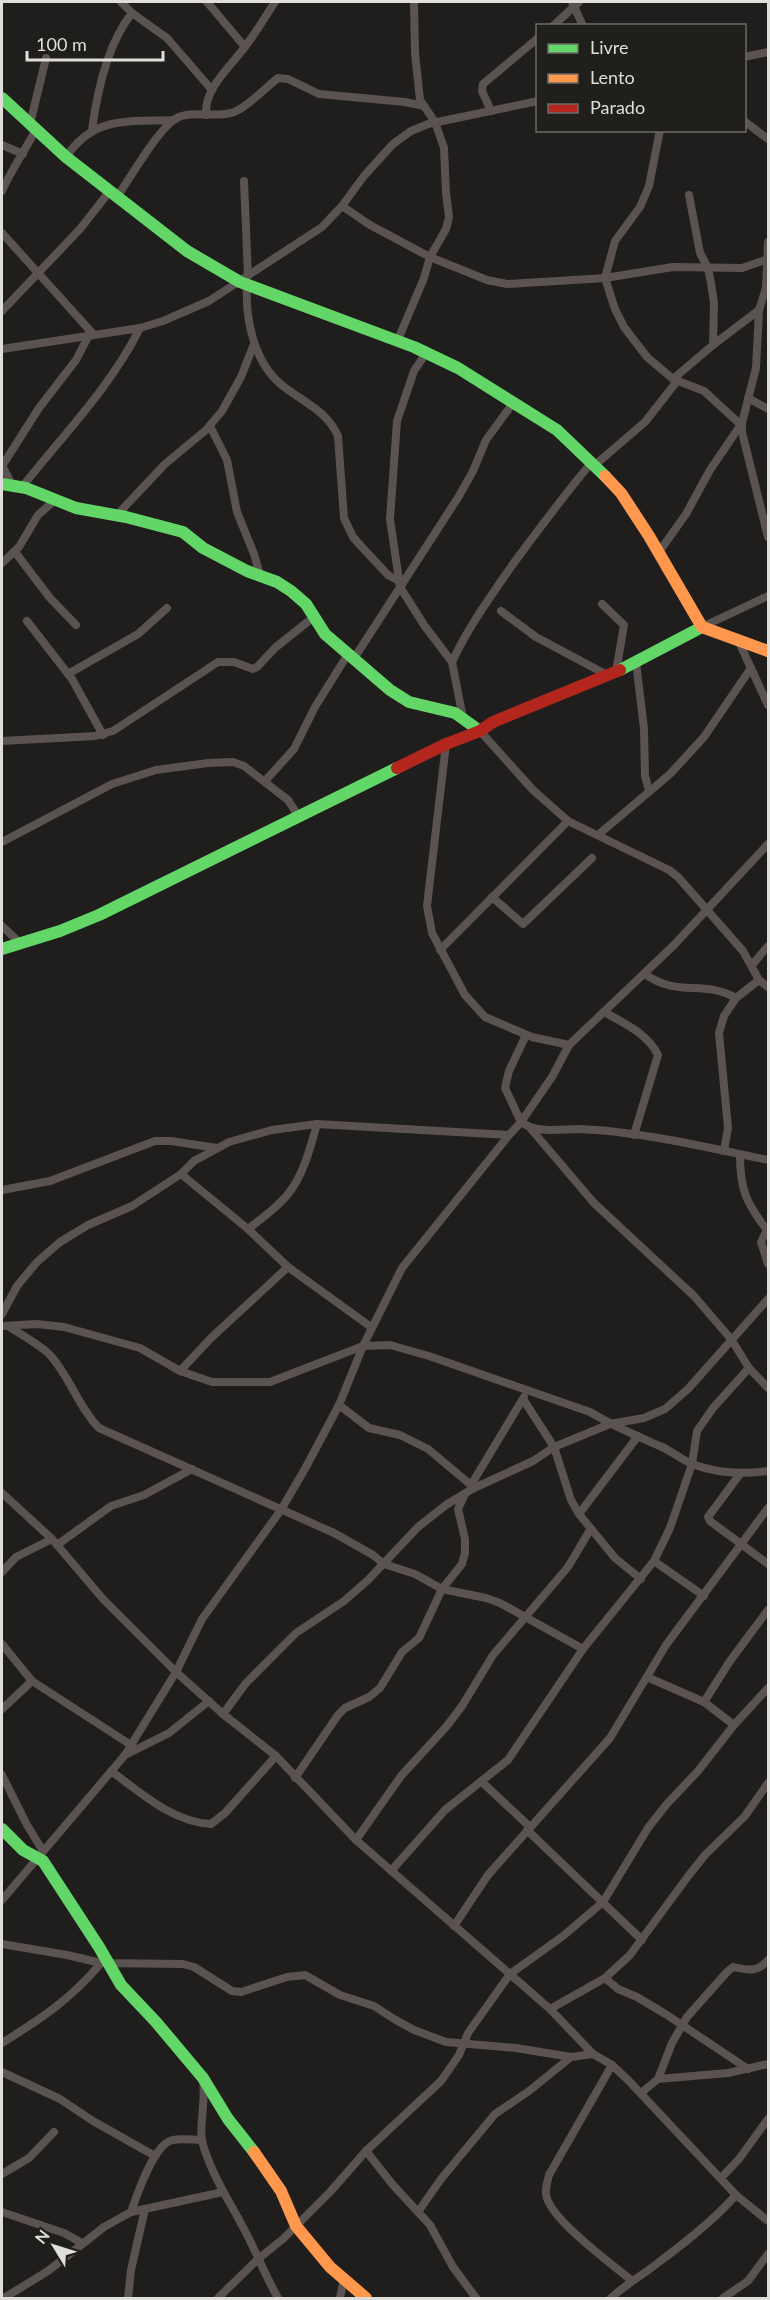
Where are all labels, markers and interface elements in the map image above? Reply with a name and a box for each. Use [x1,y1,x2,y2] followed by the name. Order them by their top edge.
[27,24,164,62] scale bar
[536,24,746,132] legend
[36,33,87,55] text: 100 m
[590,36,629,58] text: Livre
[590,66,635,88] text: Lento
[590,96,645,118] text: Parado
[24,2216,84,2276] north arrow
[31,2226,53,2247] text: N

